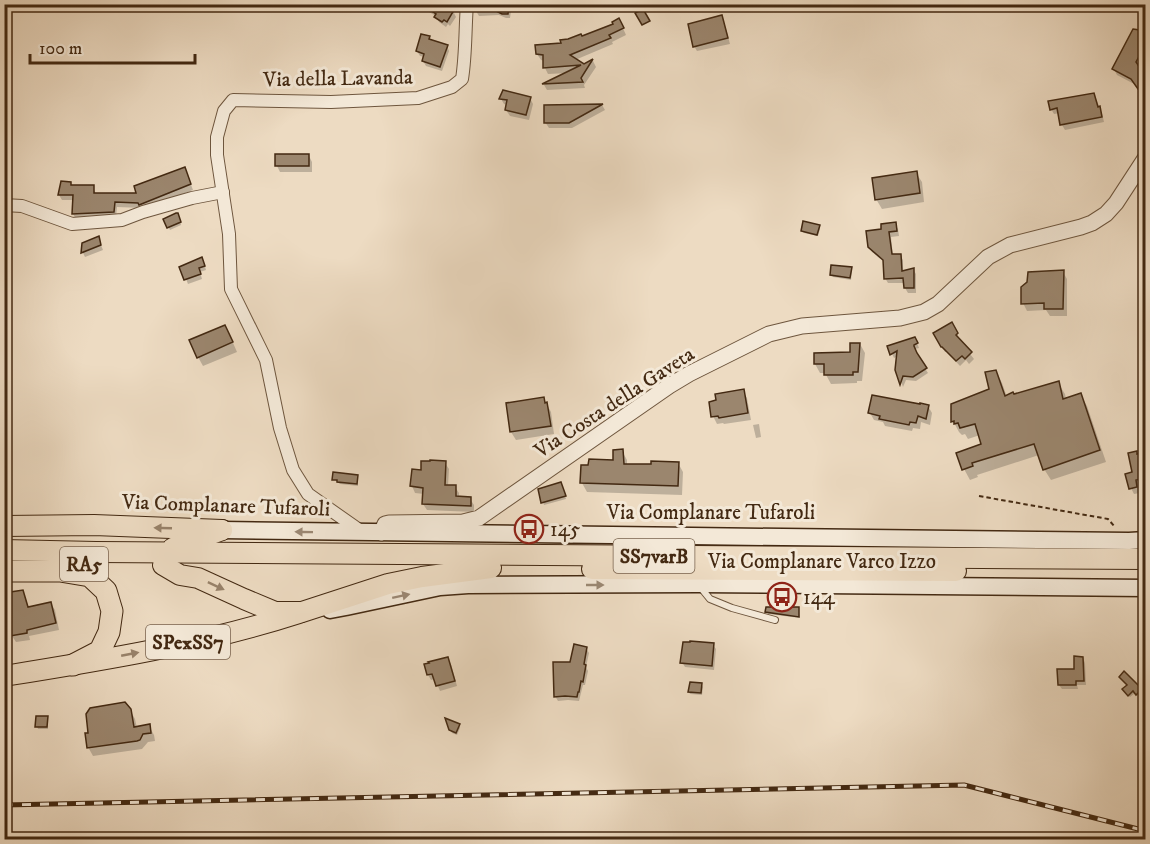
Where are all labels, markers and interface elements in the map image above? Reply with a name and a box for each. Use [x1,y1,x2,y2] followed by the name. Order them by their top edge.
[30,27,195,65] scale bar
[39,38,82,60] text: 100 m
[262,65,413,93] street label: Via della Lavanda
[529,341,700,465] street label: Via Costa della Gaveta
[120,489,330,523] street label: Via Complanare Tufaroli
[606,500,815,526] street label: Via Complanare Tufaroli
[513,513,545,545] bus stop icon: 145
[550,517,580,543] place label: 145
[154,523,173,533] one-way arrow
[295,527,314,537] one-way arrow
[614,539,694,573] road number: SS7varB
[60,547,108,581] road number: RA5
[707,549,936,575] street label: Via Complanare Varco Izzo
[585,580,604,590] one-way arrow
[766,581,798,613] bus stop icon: 144
[208,582,225,591] one-way arrow
[803,585,836,611] place label: 144
[392,590,410,600] one-way arrow
[146,625,230,659] road number: SPexSS7
[121,649,140,658] one-way arrow

